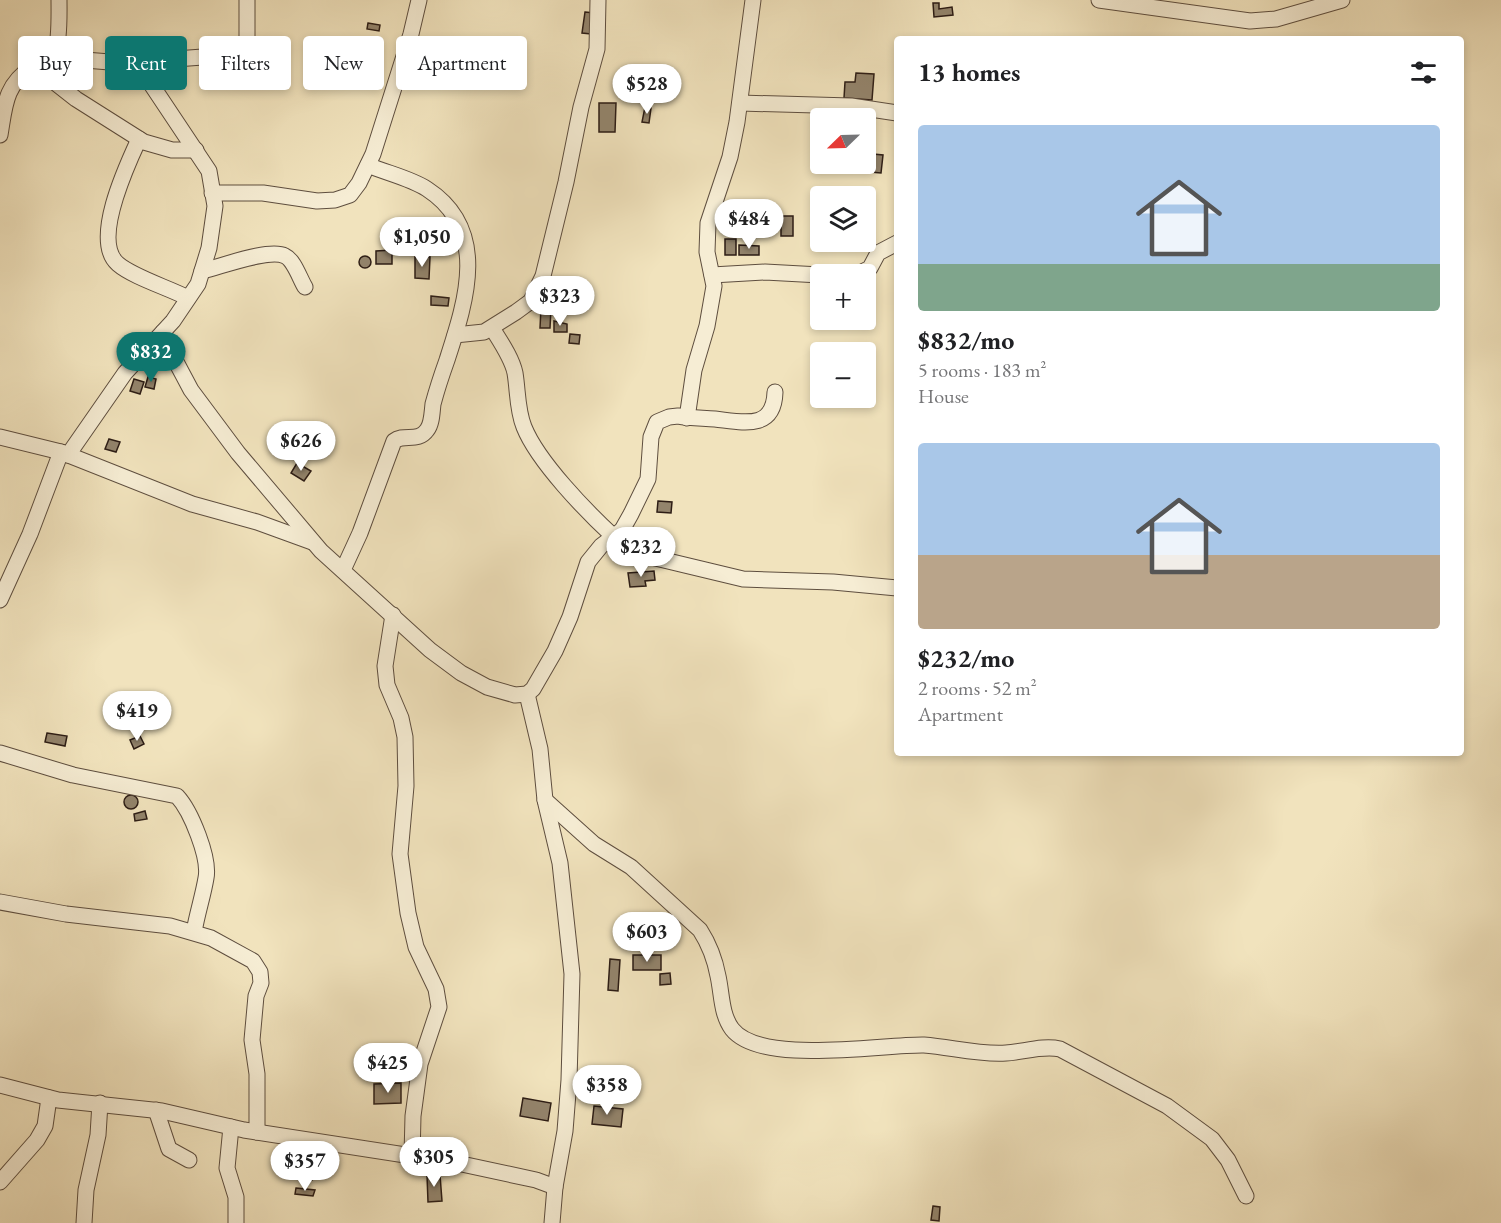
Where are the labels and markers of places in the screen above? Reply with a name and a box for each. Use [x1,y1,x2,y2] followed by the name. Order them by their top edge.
[611,64,683,115] pin: $528
[713,199,785,250] pin: $484
[373,217,471,268] pin: $1,050
[524,276,596,327] pin: $323
[115,332,187,383] pin: $832
[265,421,337,472] pin: $626
[605,527,677,578] pin: $232
[101,691,173,742] pin: $419
[611,912,683,963] pin: $603
[352,1043,424,1094] pin: $425
[571,1065,643,1116] pin: $358
[398,1137,470,1188] pin: $305
[269,1141,341,1192] pin: $357

